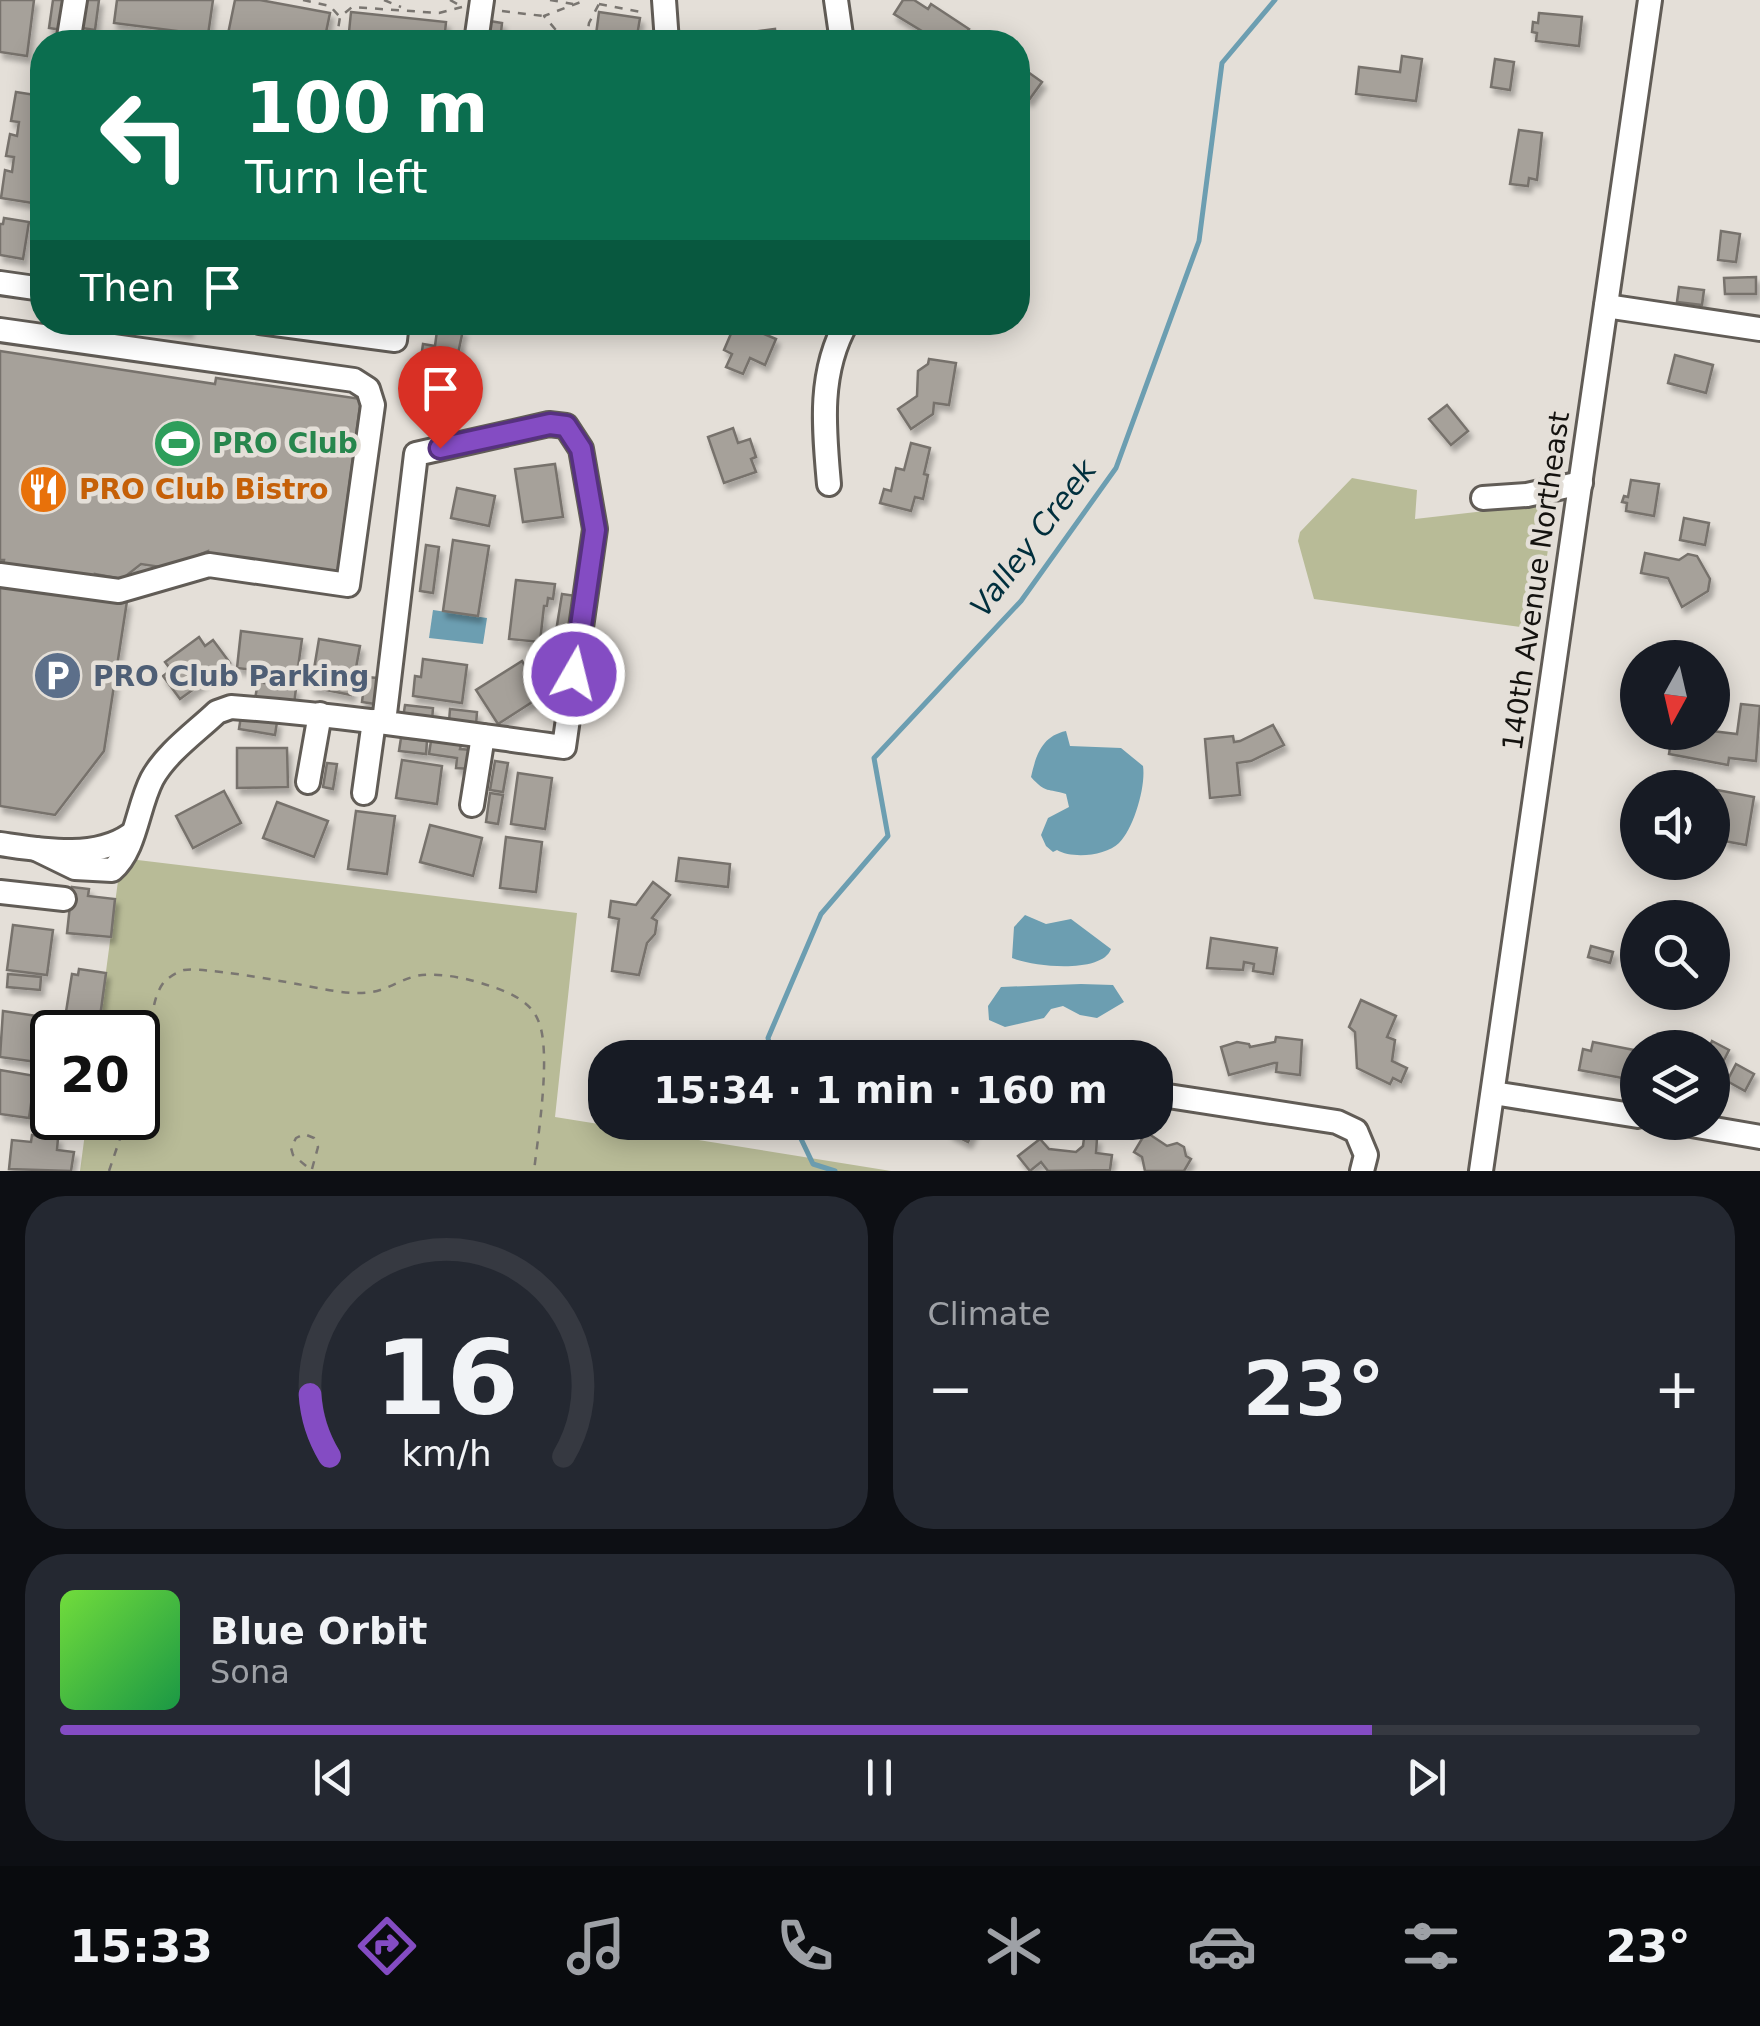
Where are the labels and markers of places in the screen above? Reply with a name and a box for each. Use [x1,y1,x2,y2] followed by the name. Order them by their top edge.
[398,346,483,449] pin
[151,417,203,469] sports icon: PRO Club
[212,427,358,460] place label: PRO Club
[18,463,70,515] restaurant icon: PRO Club Bistro
[79,473,329,506] place label: PRO Club Bistro
[32,650,84,702] parking icon: PRO Club Parking
[93,660,369,693] place label: PRO Club Parking

